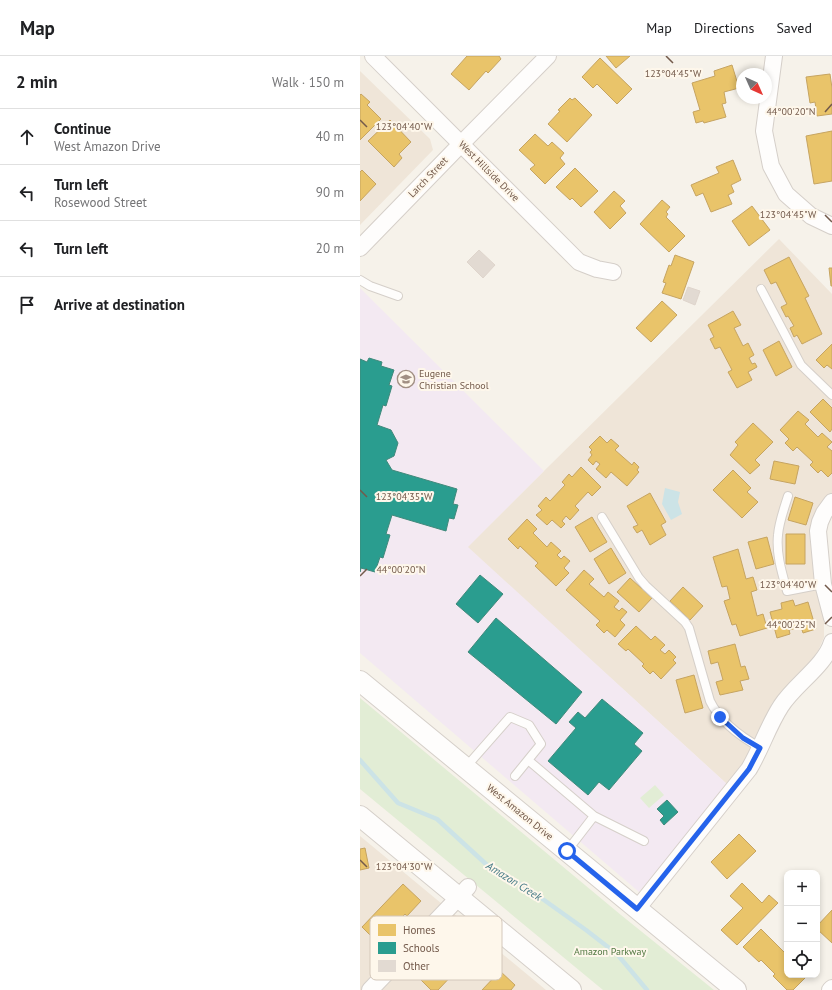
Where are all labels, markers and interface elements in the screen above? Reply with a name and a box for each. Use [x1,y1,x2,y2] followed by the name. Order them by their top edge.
[20,16,55,40] text: Map
[646,19,672,37] text: Map
[694,19,754,37] text: Directions
[776,19,812,37] text: Saved
[645,67,702,80] text: 123°04'45"W
[736,68,772,104] north arrow
[16,71,57,93] text: 2 min
[272,74,344,91] text: Walk · 150 m
[766,105,816,118] text: 44°00'20"N
[54,119,111,138] text: Continue
[376,120,433,133] text: 123°04'40"W
[16,126,38,148] icon: ahead
[316,128,344,145] text: 40 m
[54,138,161,155] text: West Amazon Drive
[456,138,522,204] street label: West Hillside Drive
[405,154,451,200] street label: Larch Street
[54,175,108,194] text: Turn left
[16,182,38,204] icon: left
[316,184,344,201] text: 90 m
[54,194,147,211] text: Rosewood Street
[760,208,817,221] text: 123°04'45"W
[16,238,38,260] icon: left
[54,239,108,258] text: Turn left
[316,240,344,257] text: 20 m
[16,294,38,316] icon: arrive
[54,295,185,314] text: Arrive at destination
[419,367,489,392] place label: Eugene Christian School
[396,369,416,389] school or university icon: Eugene Christian School
[376,490,433,503] text: 123°04'35"W
[376,563,426,576] text: 44°00'20"N
[760,578,817,591] text: 123°04'40"W
[766,618,816,631] text: 44°00'25"N
[711,708,729,726] route end
[484,781,556,843] street label: West Amazon Drive
[558,842,576,860] route start
[483,858,545,904] water label: Amazon Creek
[376,860,433,873] text: 123°04'30"W
[784,870,820,978] map controls
[784,870,820,906] button: +
[784,906,820,942] button: −
[370,916,502,980] legend
[403,923,436,937] text: Homes
[403,941,440,955] text: Schools
[784,942,820,978] button: locate
[574,945,646,958] park label: Amazon Parkway
[403,959,430,973] text: Other

